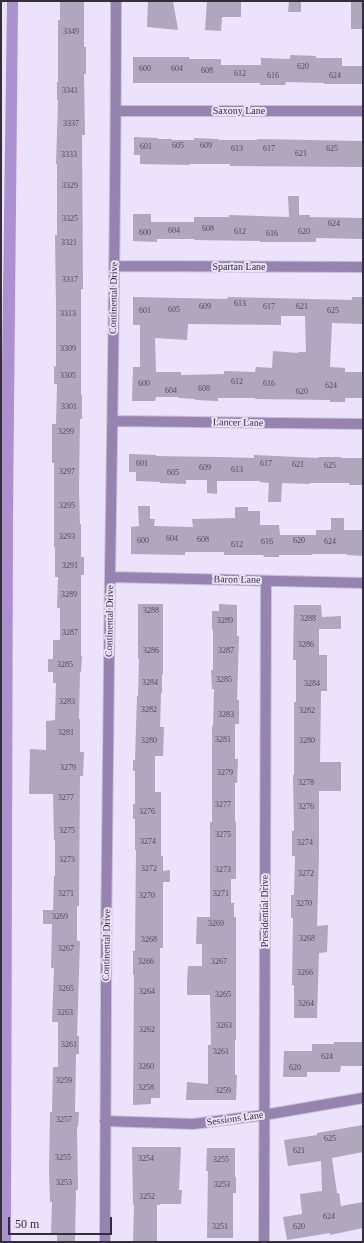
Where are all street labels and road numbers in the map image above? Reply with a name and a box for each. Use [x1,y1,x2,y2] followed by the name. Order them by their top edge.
[213,105,265,117] street label: Saxony Lane
[212,261,266,273] street label: Spartan Lane
[107,262,121,334] street label: Continental Drive
[213,417,263,429] street label: Lancer Lane
[213,574,261,586] street label: Baron Lane
[103,585,117,657] street label: Continental Drive
[259,875,271,947] street label: Presidential Drive
[100,909,114,981] street label: Continental Drive
[206,1109,264,1129] street label: Sessions Lane

